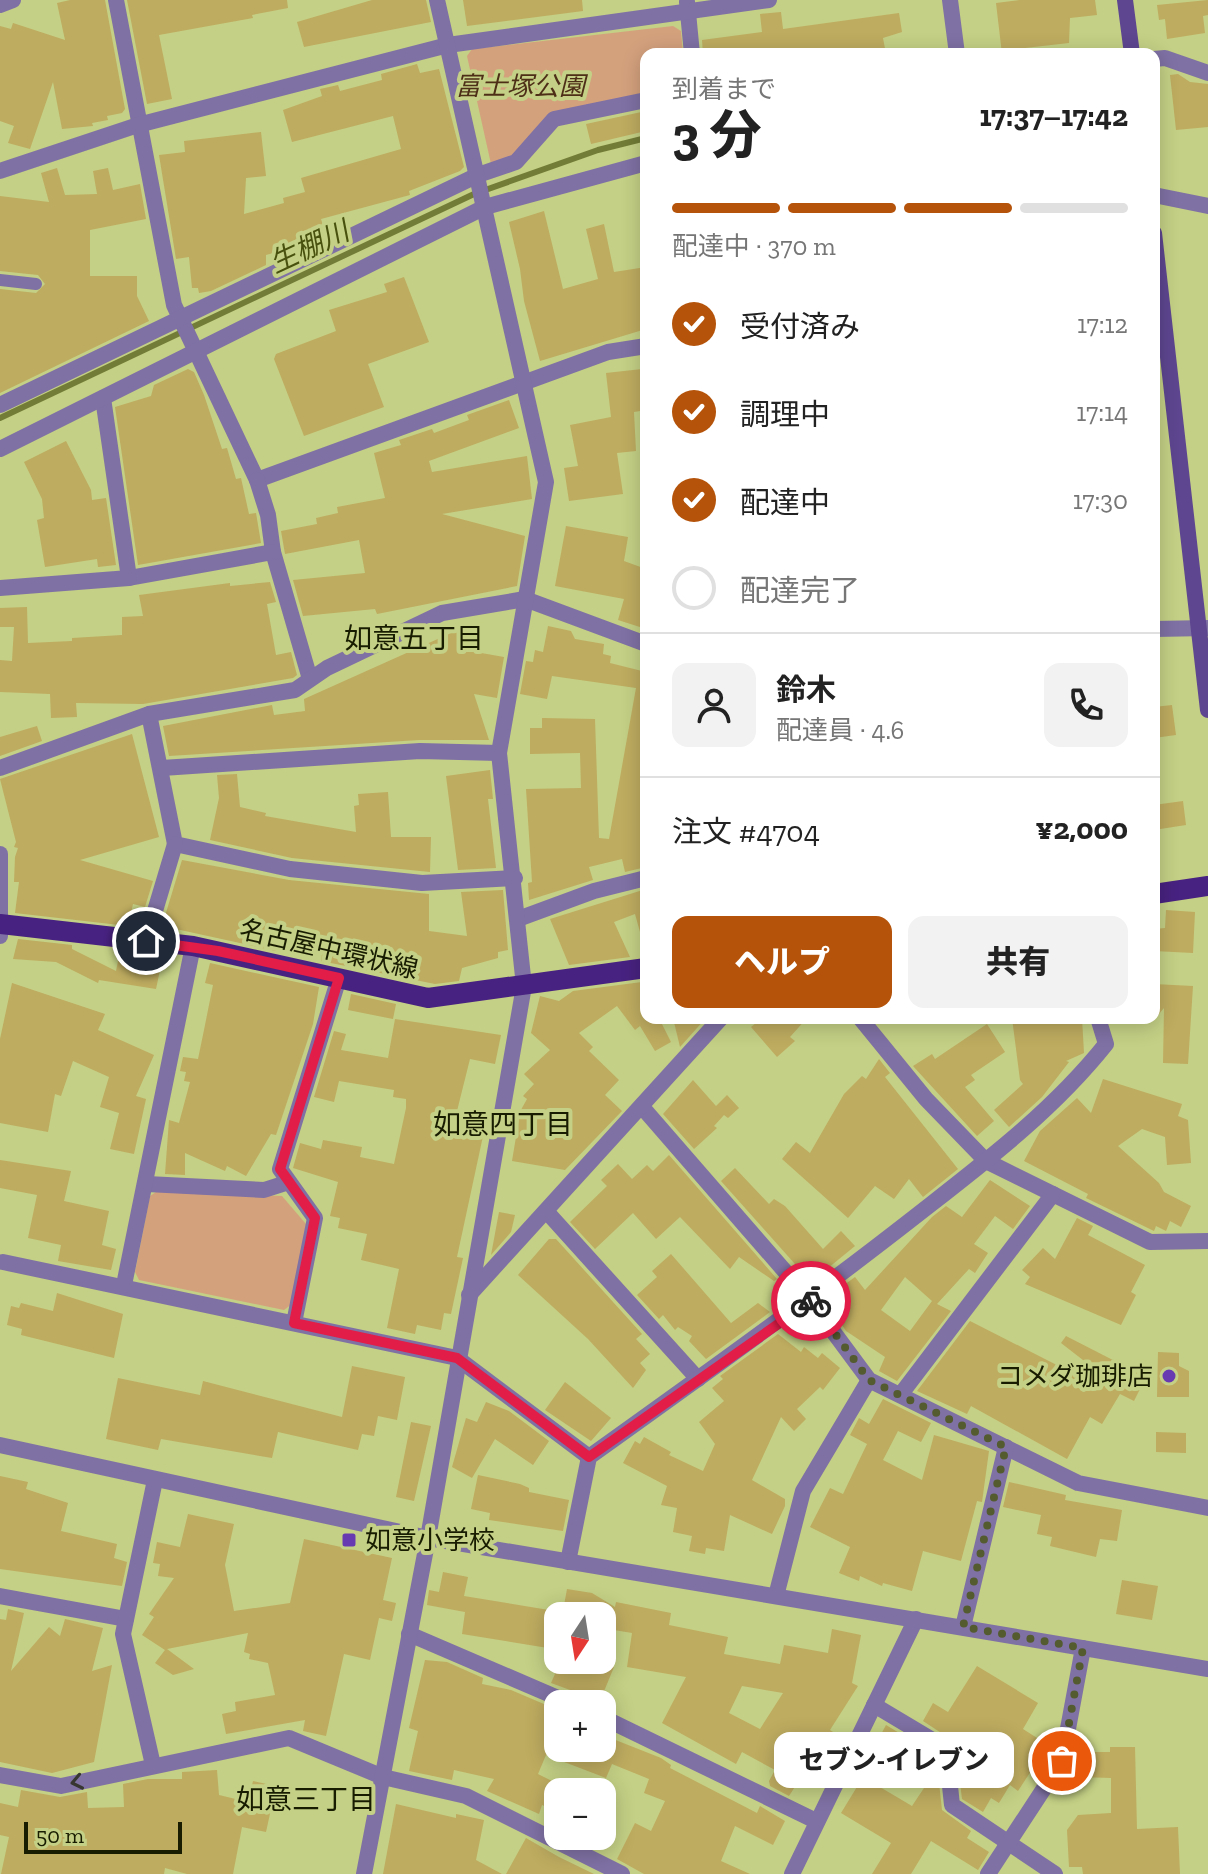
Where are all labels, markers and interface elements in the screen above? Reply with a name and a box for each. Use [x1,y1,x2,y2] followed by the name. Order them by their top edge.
[455,70,589,102] park label: 富士塚公園
[672,73,776,105] text: 到着まで
[979,98,1128,134] text: 17:37–17:42
[672,104,761,166] text: 3 分
[264,213,357,280] water label: 生棚川
[672,230,836,262] text: 配達中 · 370 m
[672,302,716,346] icon: check
[1077,308,1128,340] text: 17:12
[740,309,860,345] text: 受付済み
[672,390,716,434] icon: check
[1076,396,1128,428] text: 17:14
[740,397,830,433] text: 調理中
[672,478,716,522] icon: check
[1073,484,1128,516] text: 17:30
[740,485,830,521] text: 配達中
[740,573,860,609] text: 配達完了
[344,622,484,655] district label: 如意五丁目
[672,663,756,747] button: person
[1044,663,1128,747] button: phone
[776,672,836,708] text: 鈴木
[776,714,904,746] text: 配達員 · 4.6
[1036,811,1128,847] text: ¥2,000
[672,814,820,850] text: 注文 #4704
[112,907,180,975] pin
[237,913,421,985] street label: 名古屋中環状線
[672,916,892,1008] button: ヘルプ
[908,916,1128,1008] button: 共有
[124,919,168,963] icon: home
[433,1108,573,1141] district label: 如意四丁目
[771,1261,851,1341] courier
[789,1279,833,1323] icon: bike
[997,1360,1153,1392] place label: コメダ珈琲店
[1160,1367,1178,1385] marker: コメダ珈琲店
[365,1524,495,1556] place label: 如意小学校
[340,1531,358,1549] marker: 如意小学校
[544,1602,616,1674] north arrow
[544,1602,616,1850] map controls
[544,1690,616,1762] button: +
[1028,1727,1096,1795] pin
[774,1733,1014,1789] callout: セブン-イレブン
[1040,1739,1084,1783] icon: bag
[799,1744,989,1776] text: セブン-イレブン
[71,1773,84,1790] one-way arrow
[544,1778,616,1850] button: −
[236,1783,376,1816] district label: 如意三丁目
[24,1818,182,1854] scale bar
[36,1822,84,1849] text: 50 m

